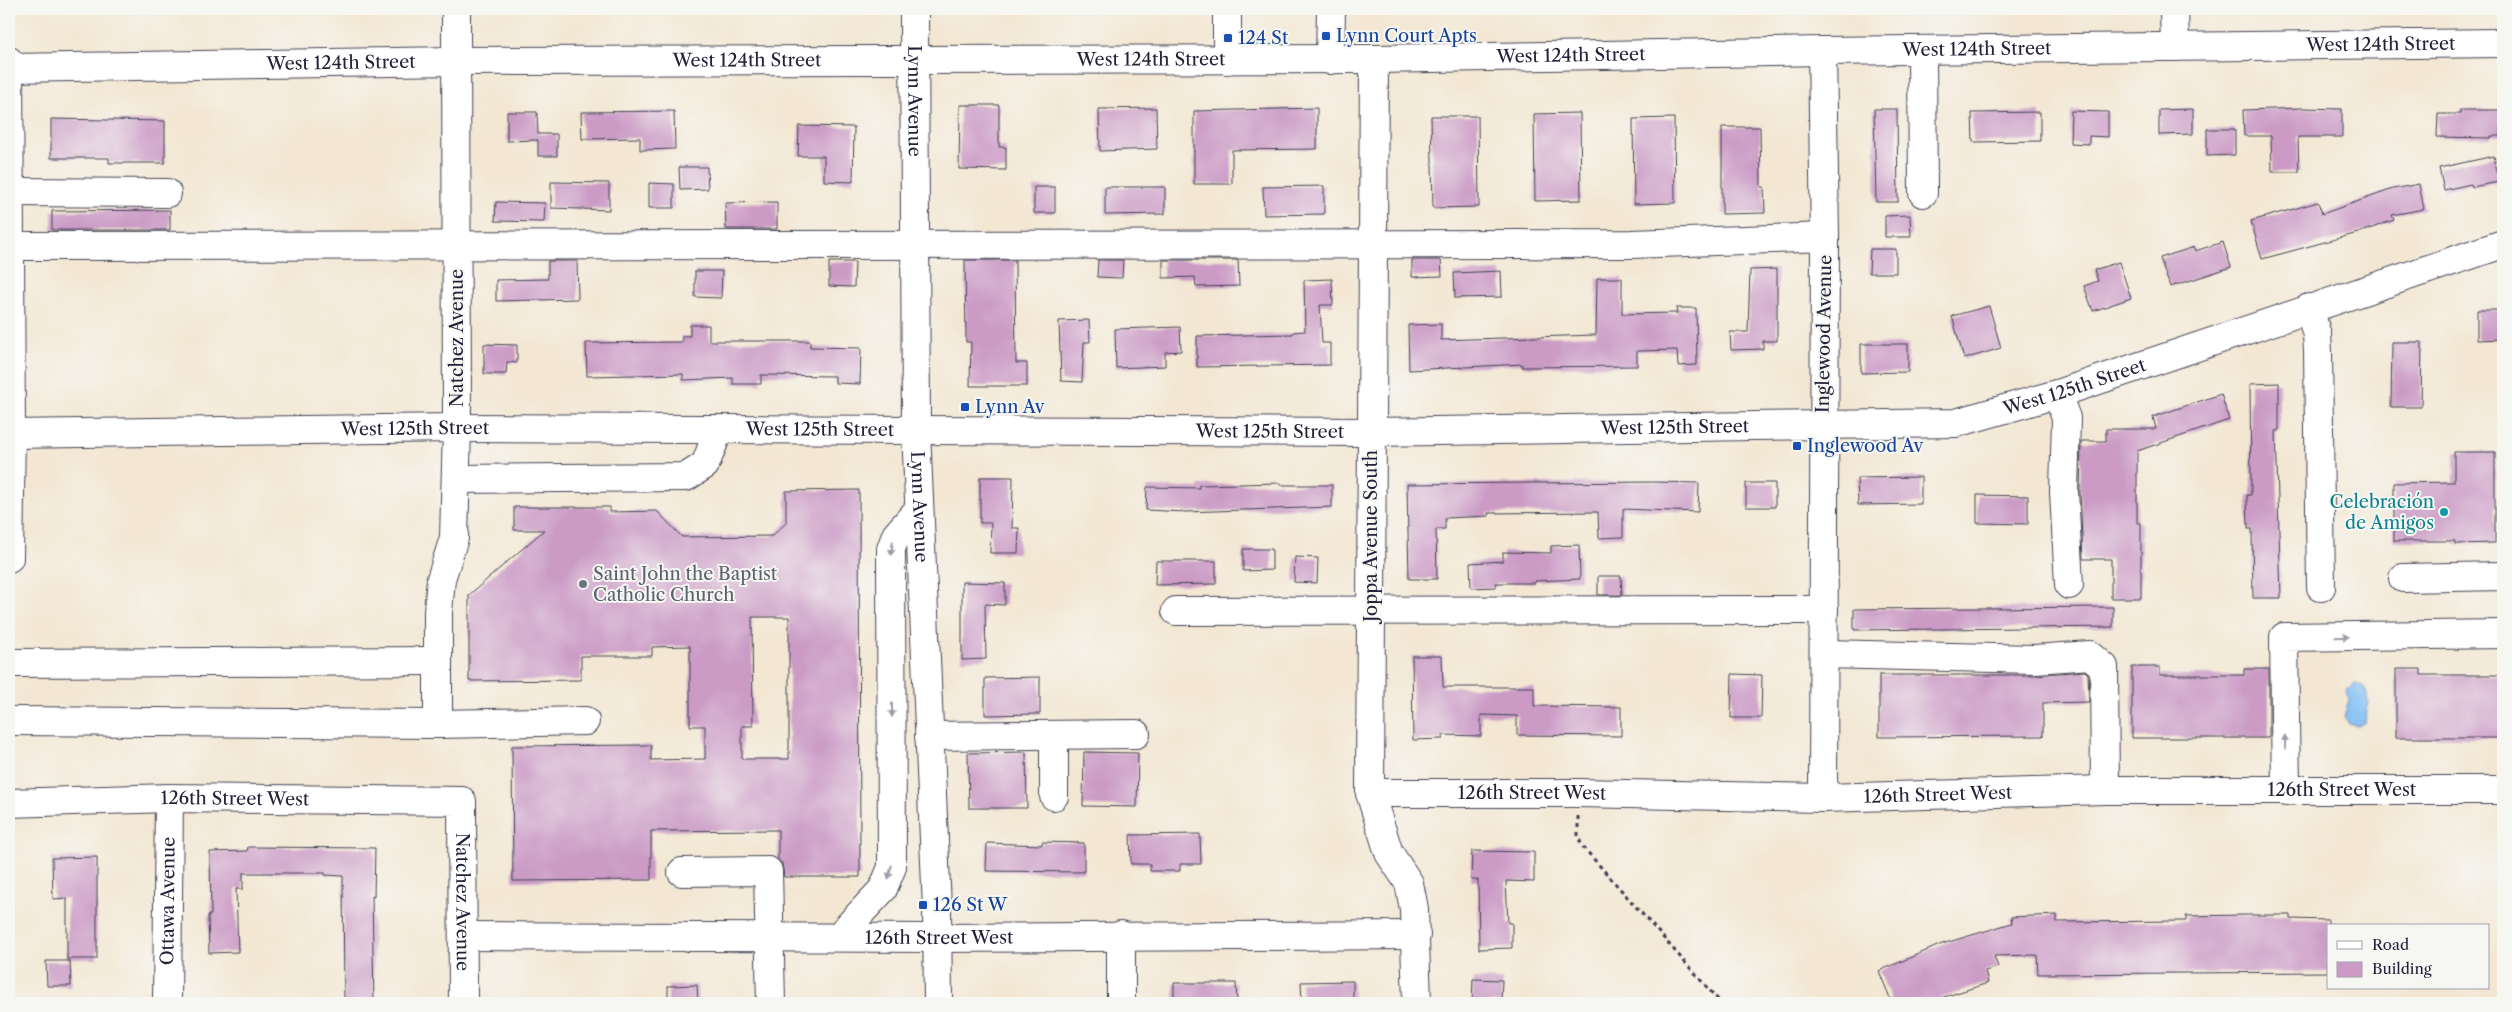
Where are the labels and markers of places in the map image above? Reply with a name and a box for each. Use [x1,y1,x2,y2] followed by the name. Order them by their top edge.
[1336,25,1477,47] place label: Lynn Court Apts
[1238,27,1289,49] place label: 124 St
[1320,30,1332,42] marker: Lynn Court Apts
[1222,32,1234,44] marker: 124 St
[975,396,1045,418] place label: Lynn Av
[959,401,971,413] marker: Lynn Av
[1807,435,1923,457] place label: Inglewood Av
[1791,440,1803,452] marker: Inglewood Av
[2330,491,2434,534] place label: Celebración de Amigos
[2438,506,2450,518] marker: Celebración de Amigos
[593,563,778,606] place label: Saint John the Baptist Catholic Church
[577,578,589,590] marker: Saint John the Baptist Catholic Church
[933,894,1009,916] place label: 126 St W
[917,899,929,911] marker: 126 St W

